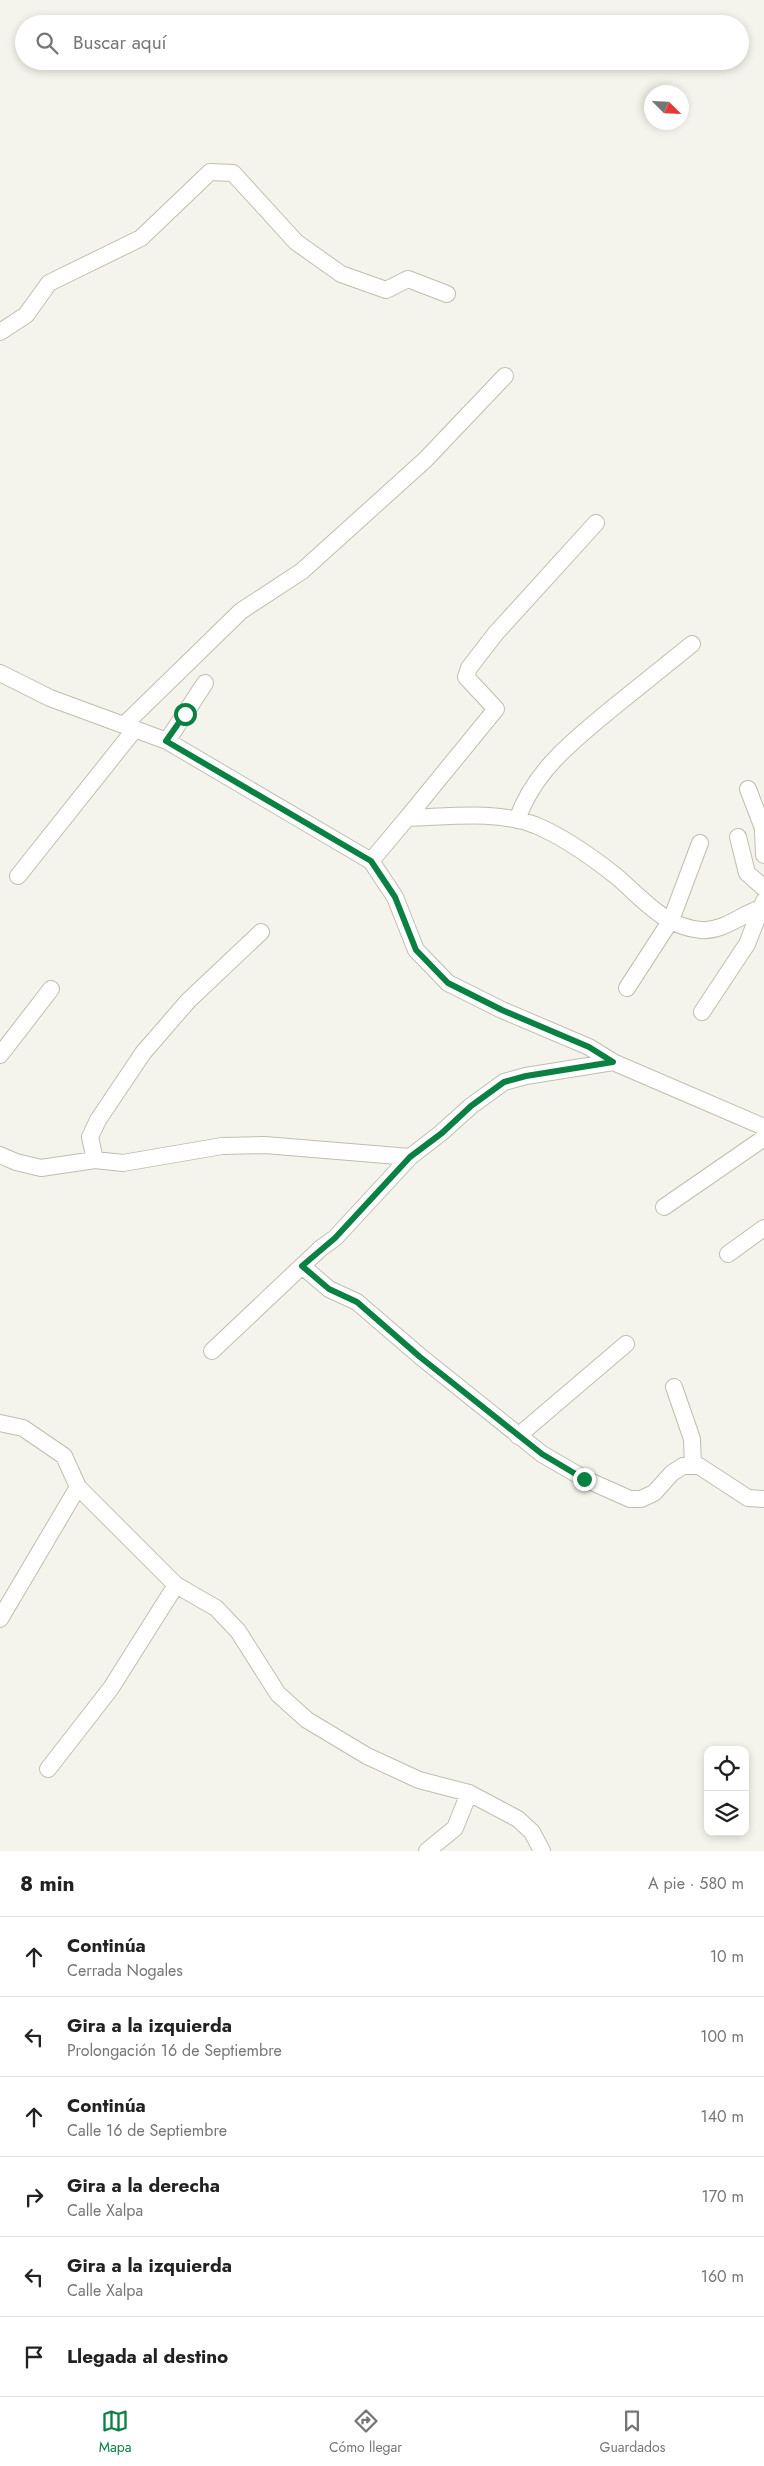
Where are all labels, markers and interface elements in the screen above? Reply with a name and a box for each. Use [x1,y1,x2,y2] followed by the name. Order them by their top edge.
[15,15,749,70] search box
[33,29,61,57] icon: search
[73,29,167,56] text: Buscar aquí
[644,85,689,130] north arrow
[174,703,197,726] route start
[573,1468,596,1491] route end
[704,1746,749,1836] map controls
[704,1746,749,1791] button: locate
[704,1791,749,1836] button: layers
[20,1869,75,1899] text: 8 min
[648,1872,744,1895] text: A pie · 580 m
[67,1932,146,1959] text: Continúa
[20,1943,48,1971] icon: ahead
[710,1945,744,1968] text: 10 m
[67,1959,183,1982] text: Cerrada Nogales
[67,2012,232,2039] text: Gira a la izquierda
[20,2023,48,2051] icon: left
[700,2025,744,2048] text: 100 m
[67,2039,282,2062] text: Prolongación 16 de Septiembre
[67,2092,146,2119] text: Continúa
[20,2103,48,2131] icon: ahead
[701,2105,744,2128] text: 140 m
[67,2119,227,2142] text: Calle 16 de Septiembre
[67,2172,220,2199] text: Gira a la derecha
[20,2183,48,2211] icon: right
[702,2185,744,2208] text: 170 m
[67,2199,143,2222] text: Calle Xalpa
[67,2252,232,2279] text: Gira a la izquierda
[20,2263,48,2291] icon: left
[701,2265,744,2288] text: 160 m
[67,2279,143,2302] text: Calle Xalpa
[20,2343,48,2371] icon: arrive
[67,2343,228,2370] text: Llegada al destino
[99,2407,132,2457] tab: Mapa
[329,2407,402,2457] tab: Cómo llegar
[600,2407,665,2457] tab: Guardados

